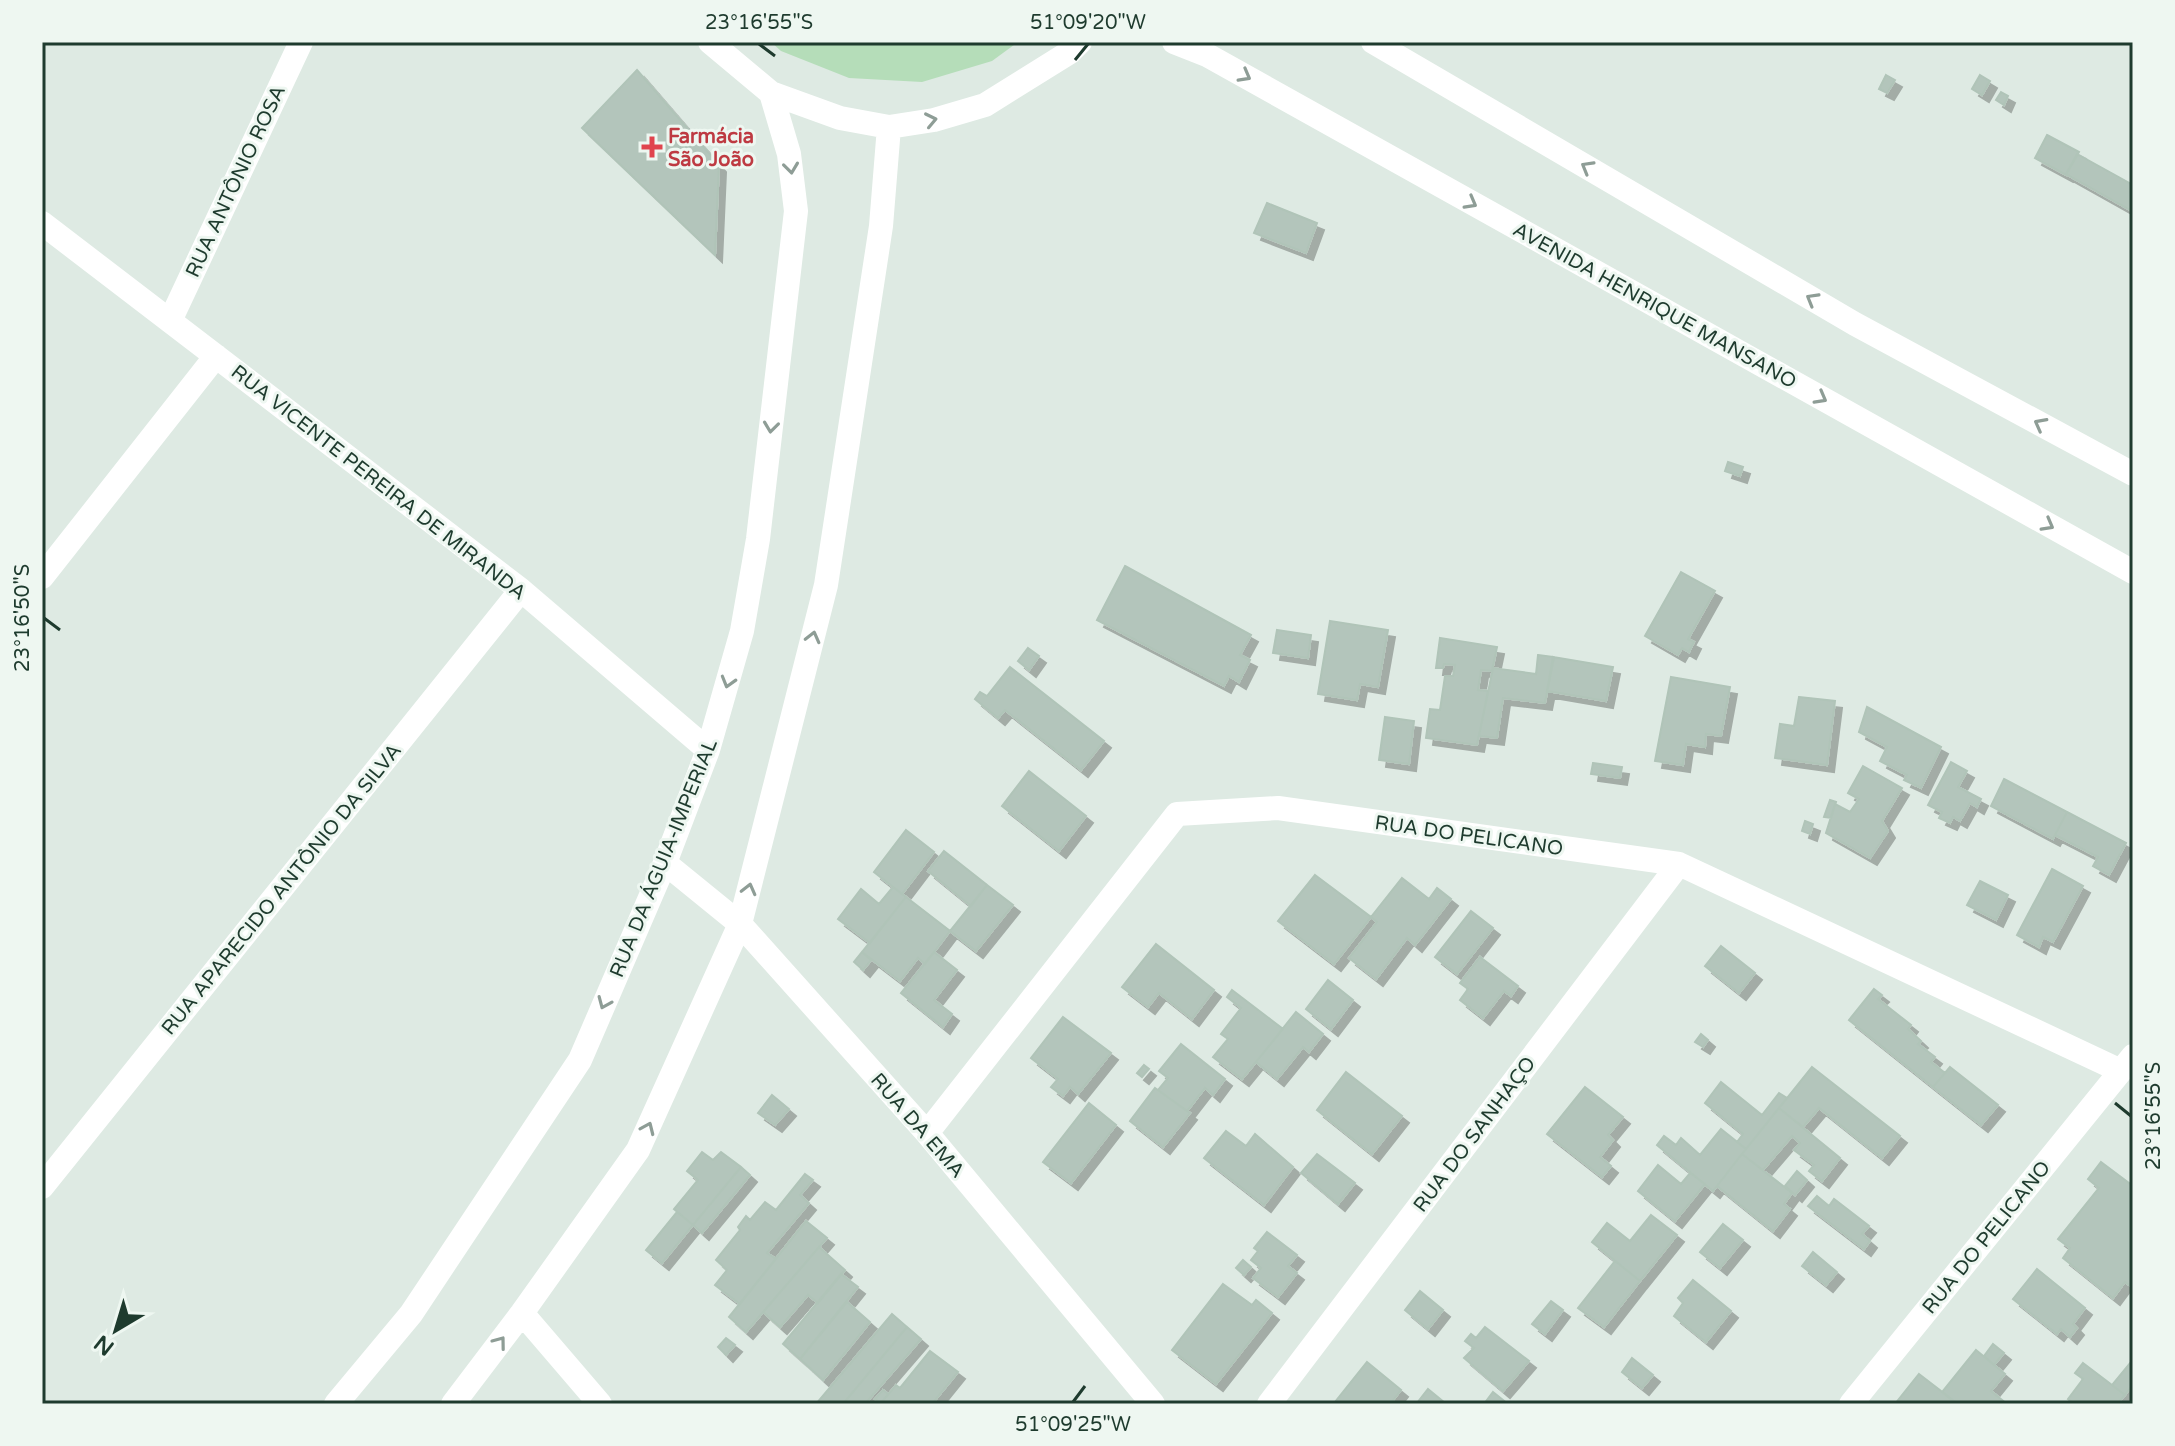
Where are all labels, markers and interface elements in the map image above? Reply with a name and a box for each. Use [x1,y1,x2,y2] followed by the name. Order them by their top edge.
[705,11,813,35] text: 23°16'55"S
[1030,11,1146,35] text: 51°09'20"W
[1236,66,1250,82] one-way arrow
[180,81,291,281] street label: RUA ANTÔNIO ROSA
[924,112,938,129] one-way arrow
[668,125,754,172] place label: Farmácia São João
[643,138,661,156] marker: Farmácia São João
[1582,161,1596,177] one-way arrow
[782,162,799,175] one-way arrow
[1463,193,1478,208] one-way arrow
[1509,218,1800,394] street label: AVENIDA HENRIQUE MANSANO
[1806,293,1821,308] one-way arrow
[226,360,531,605] street label: RUA VICENTE PEREIRA DE MIRANDA
[1812,388,1826,404] one-way arrow
[2033,418,2048,433] one-way arrow
[763,421,780,434] one-way arrow
[2039,515,2054,530] one-way arrow
[11,564,35,672] text: 23°16'50"S
[804,631,821,645] one-way arrow
[720,675,737,689] one-way arrow
[604,735,723,981] street label: RUA DA ÁGUIA-IMPERIAL
[156,739,407,1040] street label: RUA APARECIDO ANTÔNIO DA SILVA
[1373,811,1565,861] street label: RUA DO PELICANO
[739,883,756,897] one-way arrow
[597,995,613,1009] one-way arrow
[1409,1052,1541,1217] street label: RUA DO SANHAÇO
[2142,1062,2166,1170] text: 23°16'55"S
[865,1068,969,1183] street label: RUA DA EMA
[638,1122,654,1137] one-way arrow
[1918,1156,2056,1319] street label: RUA DO PELICANO
[76,1290,156,1370] north arrow
[89,1329,119,1361] text: N
[491,1336,505,1351] one-way arrow
[1015,1413,1131,1437] text: 51°09'25"W

